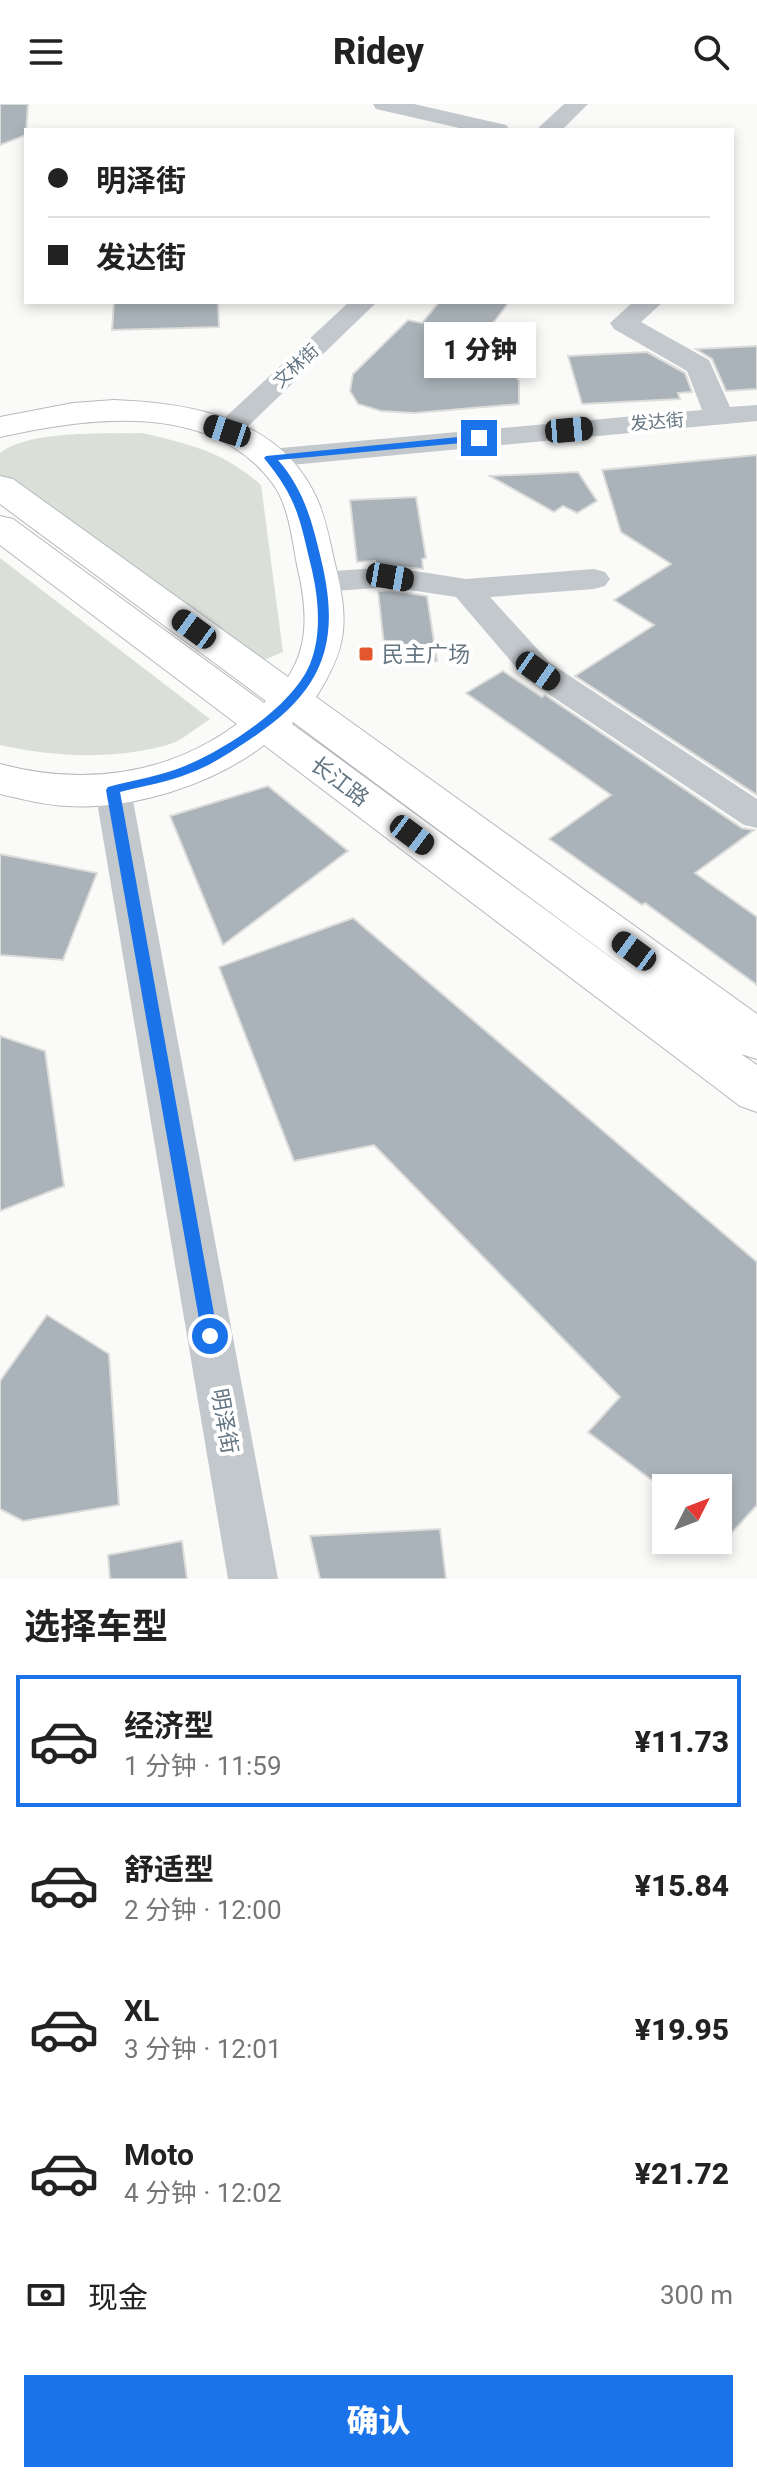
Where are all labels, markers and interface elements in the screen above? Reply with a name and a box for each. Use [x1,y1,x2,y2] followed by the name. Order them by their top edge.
[24,30,68,74] icon: menu
[689,30,733,74] icon: search
[333,31,424,73] text: Ridey
[96,163,186,198] text: 明泽街
[96,240,186,275] text: 发达街
[423,322,535,378] callout: 1 分钟
[443,335,517,365] text: 1 分钟
[269,340,323,392] street label: 文林街
[629,409,685,434] street label: 发达街
[200,412,254,450] car
[544,416,594,444] car
[461,420,497,456] route end
[364,561,416,593] car
[168,605,220,653] car
[382,642,470,667] place label: 民主广场
[357,645,375,663] marker: 民主广场
[511,647,565,695] car
[306,752,374,811] street label: 长江路
[386,811,438,859] car
[608,927,660,975] car
[192,1318,228,1354] route start
[206,1386,243,1456] street label: 明泽街
[652,1474,732,1554] north arrow
[652,1474,732,1554] map controls
[24,1606,168,1648] text: 选择车型
[28,1705,100,1777] icon: car
[124,1708,214,1743] text: 经济型
[635,1724,729,1759] text: ¥11.73
[124,1751,282,1781] text: 1 分钟 · 11:59
[28,1849,100,1921] icon: car
[124,1852,214,1887] text: 舒适型
[635,1868,729,1903] text: ¥15.84
[124,1895,282,1925] text: 2 分钟 · 12:00
[28,1993,100,2065] icon: car
[124,1993,159,2028] text: XL
[635,2012,729,2047] text: ¥19.95
[124,2034,282,2064] text: 3 分钟 · 12:01
[28,2137,100,2209] icon: car
[124,2137,194,2172] text: Moto
[635,2156,729,2191] text: ¥21.72
[124,2178,282,2208] text: 4 分钟 · 12:02
[24,2273,68,2317] icon: cash
[88,2280,148,2315] text: 现金
[660,2280,733,2310] text: 300 m
[24,2375,733,2467] button: 确认

